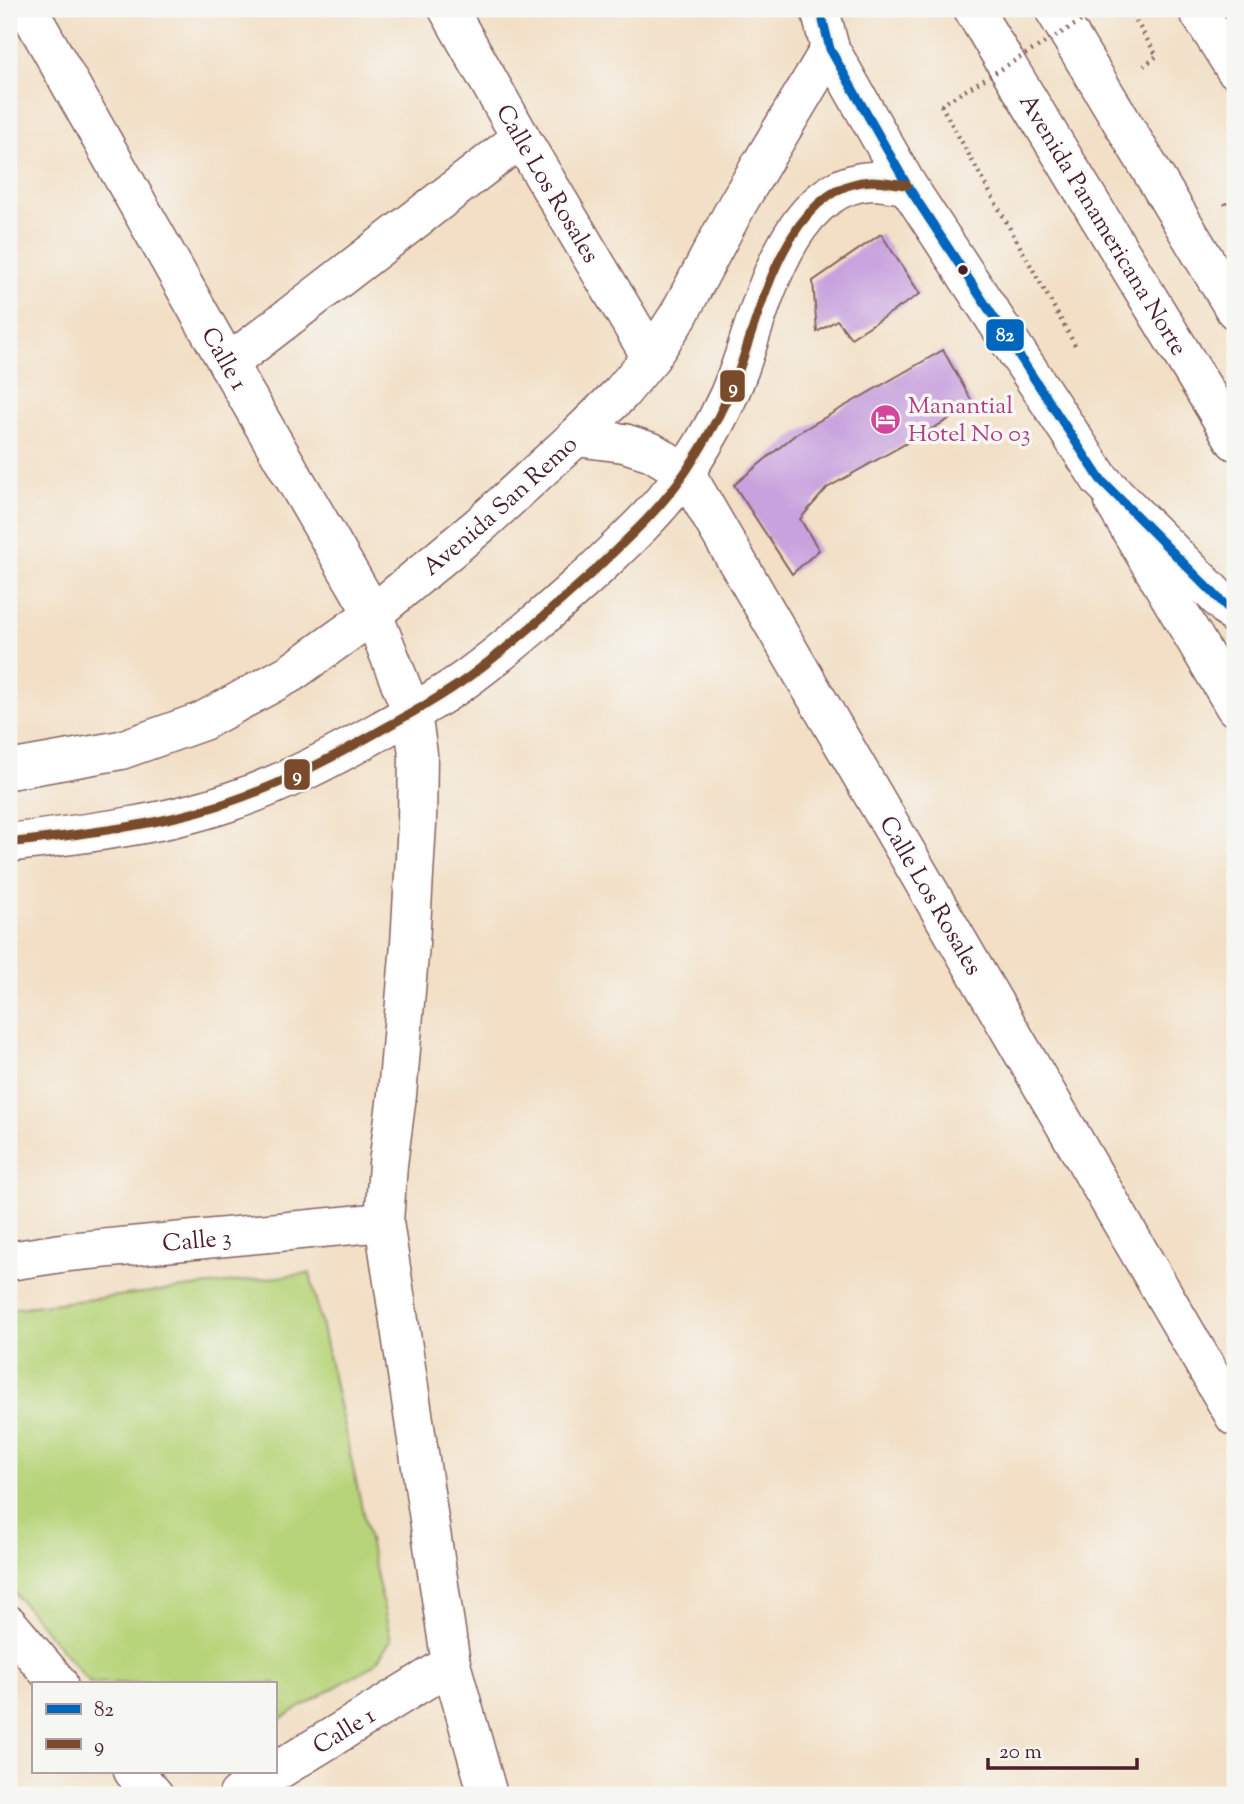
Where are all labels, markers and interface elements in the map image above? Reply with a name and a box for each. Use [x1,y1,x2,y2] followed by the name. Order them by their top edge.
[1009,88,1194,363] street label: Avenida Panamericana Norte
[486,99,607,270] street label: Calle Los Rosales
[956,263,970,277] unlabelled marker
[985,318,1025,352] line badge: 82
[192,321,255,397] street label: Calle 1
[996,323,1014,350] text: 82
[719,369,746,403] line badge: 9
[728,375,738,402] text: 9
[908,390,1031,452] place label: Manantial Hotel No 03
[868,402,902,436] hotel icon: Manantial Hotel No 03
[416,429,586,585] street label: Avenida San Remo
[283,758,311,791] line badge: 9
[292,763,302,790] text: 9
[870,810,989,982] street label: Calle Los Rosales
[161,1222,233,1262] street label: Calle 3
[32,1682,276,1772] legend
[94,1696,114,1726] text: 82
[307,1700,382,1764] street label: Calle 1
[988,1727,1137,1771] scale bar
[94,1732,104,1762] text: 9
[999,1738,1042,1768] text: 20 m

